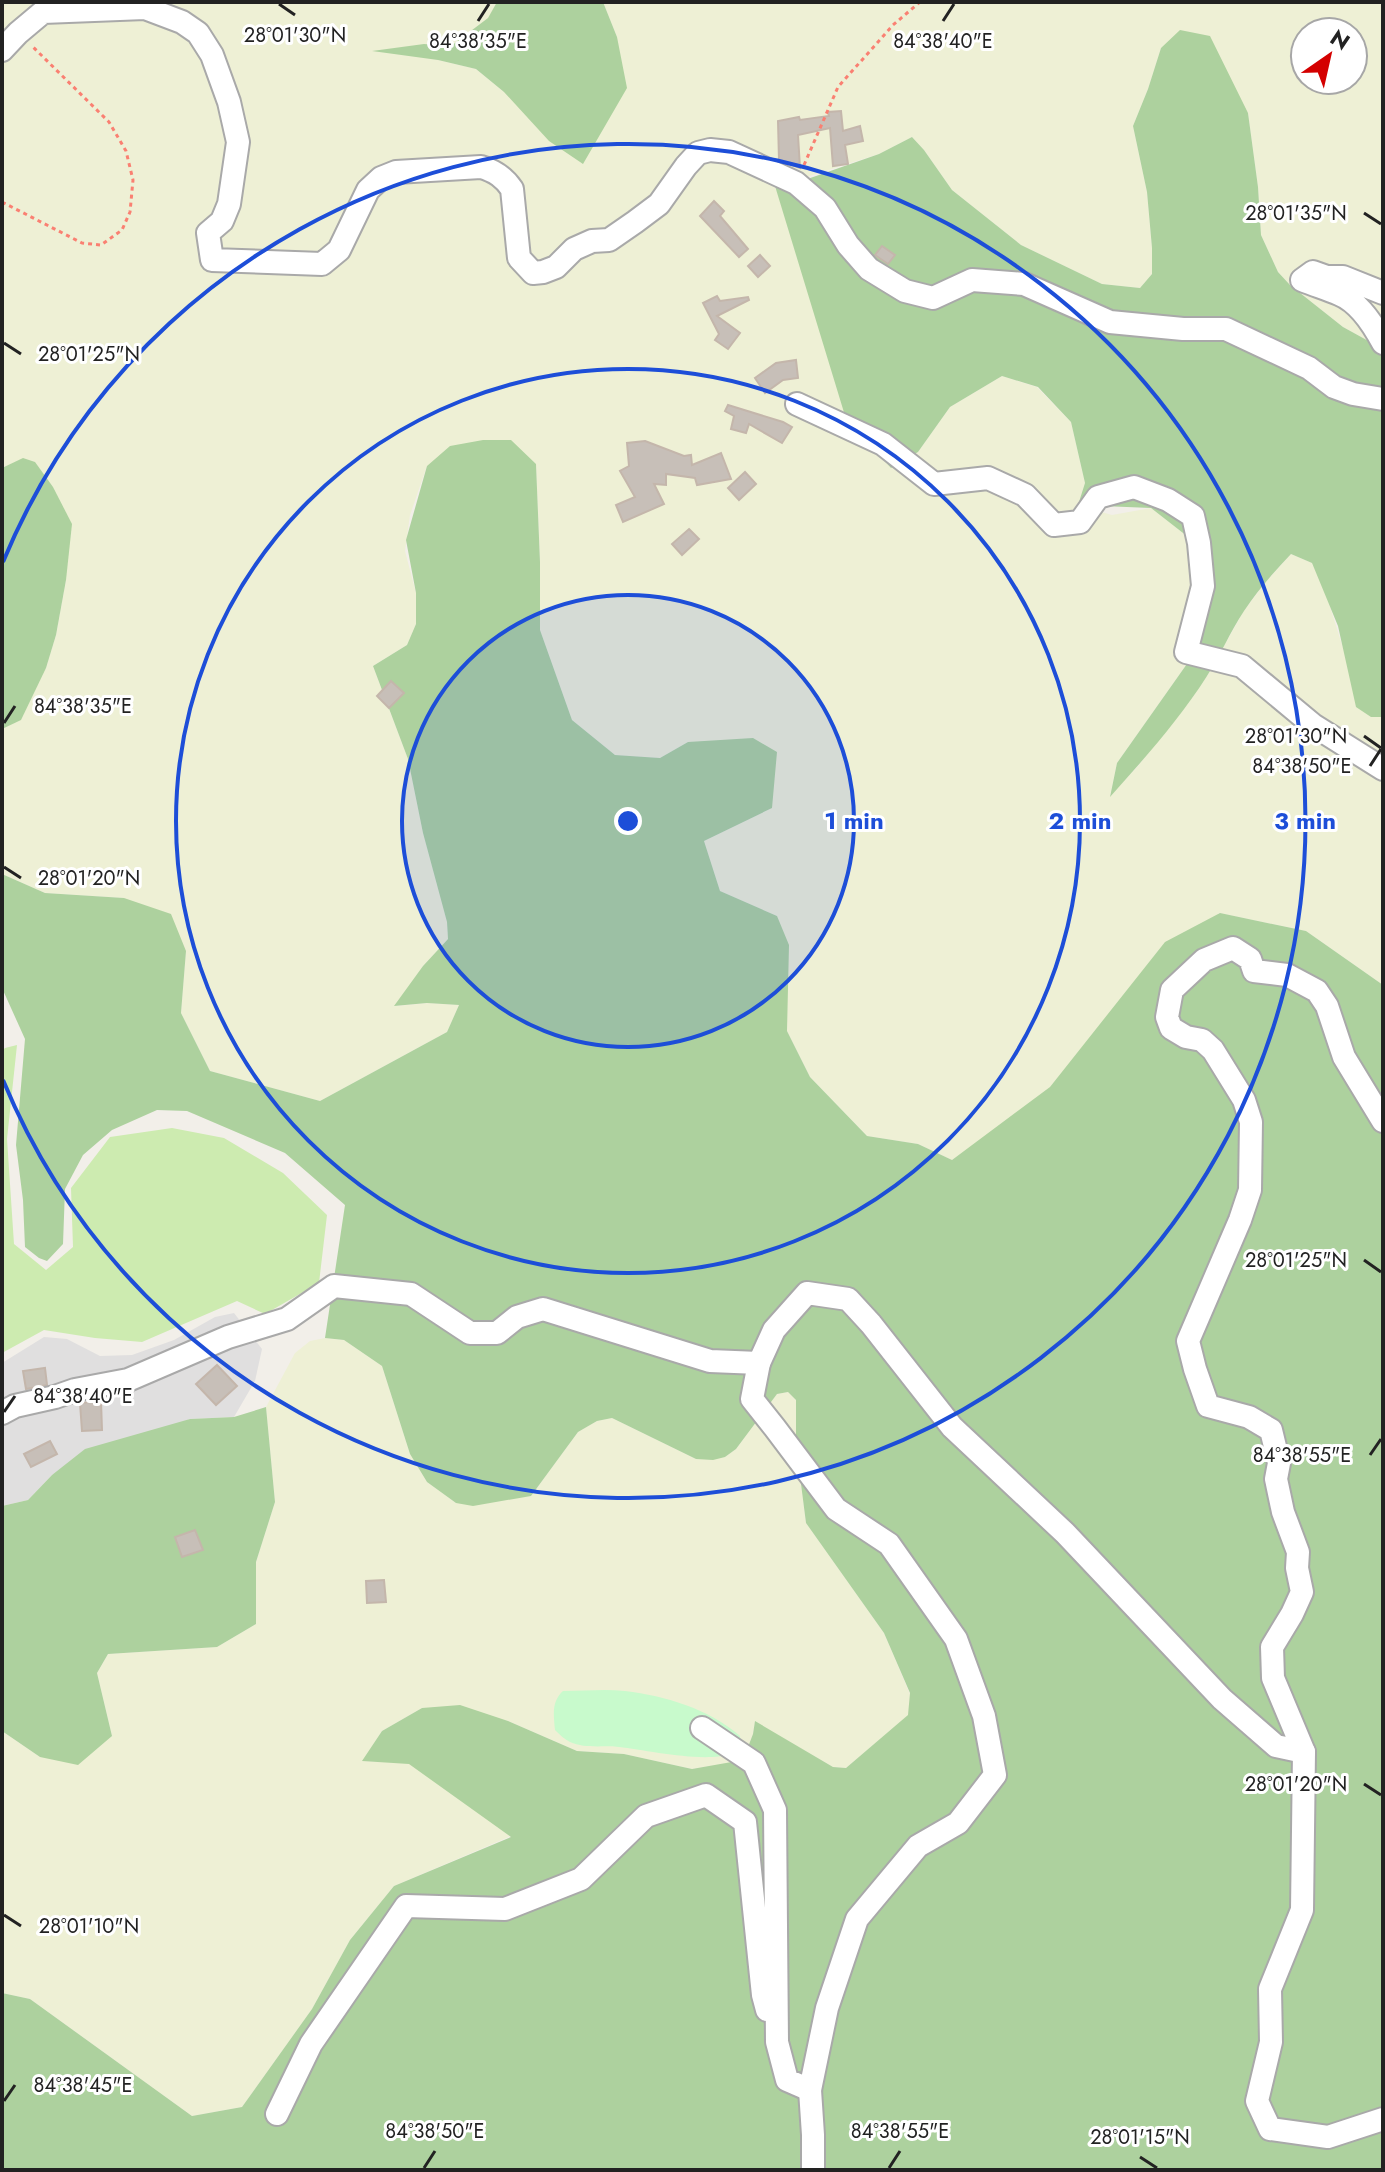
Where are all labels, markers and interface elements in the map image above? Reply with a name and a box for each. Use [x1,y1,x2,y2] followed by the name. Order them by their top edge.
[1289,16,1369,96] north arrow
[244,21,346,50] text: 28°01'30"N
[1324,21,1356,58] text: N
[429,27,527,56] text: 84°38'35"E
[893,27,993,56] text: 84°38'40"E
[1245,199,1347,228] text: 28°01'35"N
[38,340,140,369] text: 28°01'25"N
[34,692,132,721] text: 84°38'35"E
[1245,722,1347,751] text: 28°01'30"N
[1252,752,1352,781] text: 84°38'50"E
[824,803,884,838] text: 1 min
[1048,803,1112,838] text: 2 min
[1274,803,1336,838] text: 3 min
[614,807,642,835] centre of rings
[38,864,140,893] text: 28°01'20"N
[1245,1246,1347,1275] text: 28°01'25"N
[33,1382,133,1411] text: 84°38'40"E
[1253,1441,1351,1470] text: 84°38'55"E
[1245,1770,1347,1799] text: 28°01'20"N
[39,1912,139,1941] text: 28°01'10"N
[34,2071,132,2100] text: 84°38'45"E
[385,2117,485,2146] text: 84°38'50"E
[851,2117,949,2146] text: 84°38'55"E
[1090,2123,1190,2152] text: 28°01'15"N

